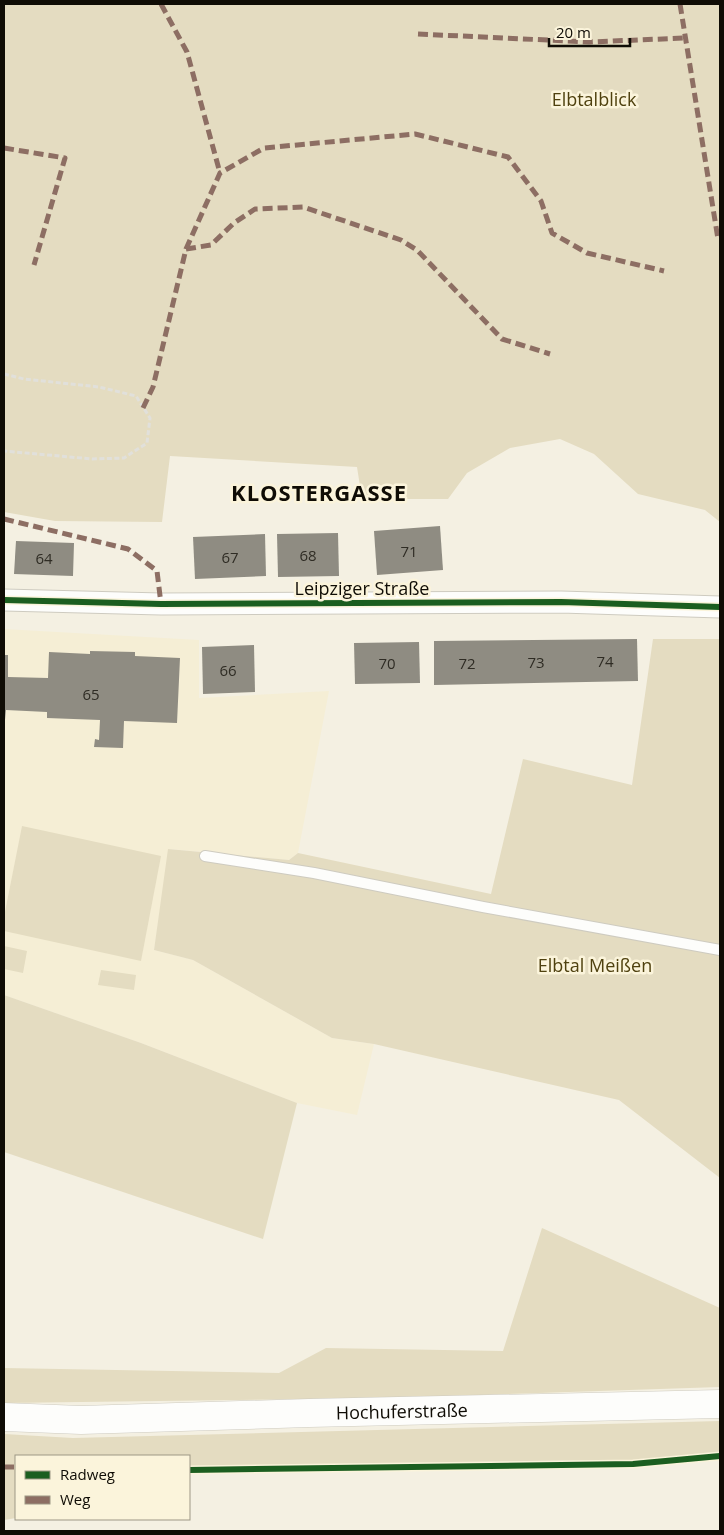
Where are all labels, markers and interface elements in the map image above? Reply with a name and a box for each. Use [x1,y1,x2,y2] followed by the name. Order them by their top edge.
[549,15,630,47] scale bar
[556,22,591,42] text: 20 m
[552,87,637,111] park label: Elbtalblick
[231,477,407,507] district label: KLOSTERGASSE
[400,541,418,561] house number: 71
[299,545,317,565] house number: 68
[221,547,239,567] house number: 67
[35,548,53,568] house number: 64
[295,576,429,600] street label: Leipziger Straße
[596,651,614,671] house number: 74
[527,652,545,672] house number: 73
[378,653,396,673] house number: 70
[458,653,476,673] house number: 72
[219,660,237,680] house number: 66
[82,684,100,704] house number: 65
[538,953,652,977] park label: Elbtal Meißen
[336,1398,468,1424] street label: Hochuferstraße
[15,1455,190,1520] legend
[60,1464,115,1484] text: Radweg
[60,1489,90,1509] text: Weg

